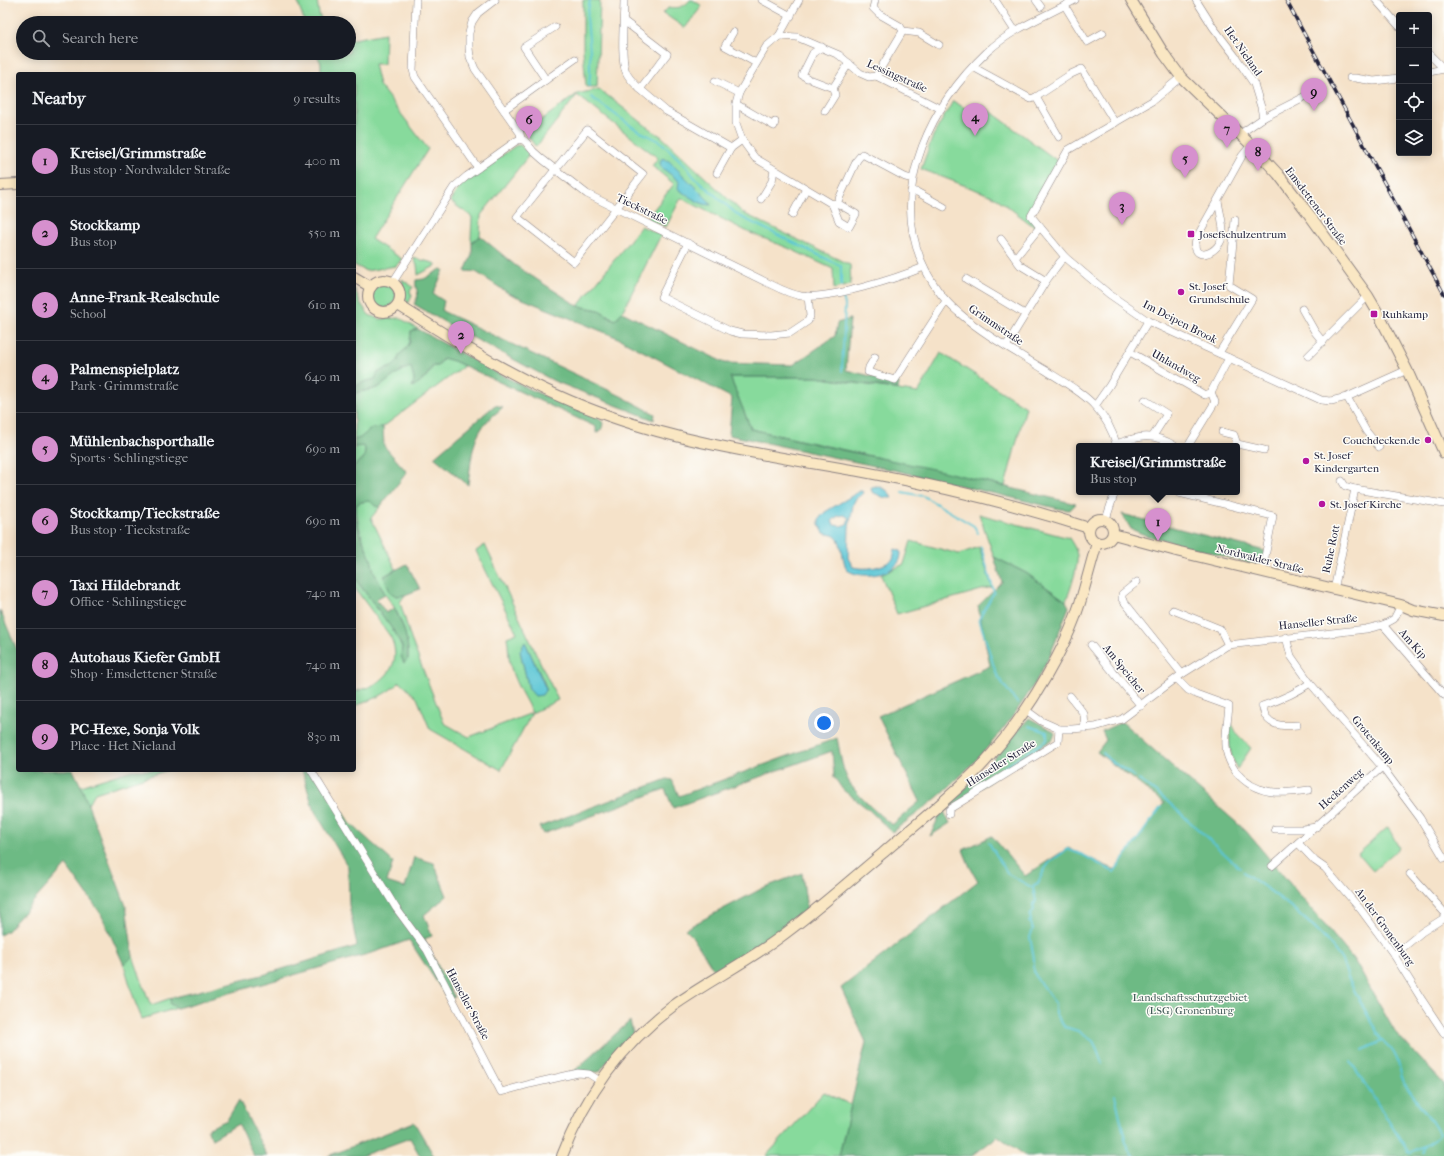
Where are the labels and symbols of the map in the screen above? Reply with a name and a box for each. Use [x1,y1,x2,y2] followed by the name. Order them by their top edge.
[1221,24,1265,79] street label: Het Nieland
[865,57,930,95] street label: Lessingstraße
[1301,78,1327,111] pin: 9
[962,103,988,136] pin: 4
[516,106,542,139] pin: 6
[1214,115,1240,148] pin: 7
[1245,138,1271,171] pin: 8
[1172,145,1198,178] pin: 5
[1282,164,1350,248] street label: Emsdettener Straße
[614,191,670,227] street label: Tieckstraße
[1109,192,1135,225] pin: 3
[1198,228,1287,241] place label: Josefschulzentrum
[1186,229,1196,239] marker: Josefschulzentrum
[1189,280,1250,306] place label: St. Josef Grundschule
[1176,287,1186,297] marker: St. Josef Grundschule
[1141,298,1220,346] street label: Im Deipen Brook
[966,302,1026,348] street label: Grimmstraße
[1382,308,1428,321] place label: Ruhkamp
[1369,309,1379,319] marker: Ruhkamp
[448,321,474,354] pin: 2
[1149,347,1203,385] street label: Uhlandweg
[1343,434,1421,447] place label: Couchdecken.de
[1423,435,1433,445] marker: Couchdecken.de
[1314,449,1380,475] place label: St. Josef Kindergarten
[1301,456,1311,466] marker: St. Josef Kindergarten
[1330,498,1402,511] place label: St. Josef Kirche
[1317,499,1327,509] marker: St. Josef Kirche
[1145,508,1171,541] pin: 1
[1320,524,1342,574] street label: Ruhe Rott
[1215,542,1306,576] street label: Nordwalder Straße
[1278,611,1358,633] street label: Hanseller Straße
[1396,625,1430,662] street label: Am Kip
[1099,641,1148,697] street label: Am Speicher
[814,713,834,733] your location
[1349,713,1397,767] street label: Grotenkamp
[964,736,1038,789] street label: Hanseller Straße
[1316,766,1366,812] street label: Heckenweg
[1352,885,1418,968] street label: An der Gronenburg
[444,966,493,1042] street label: Hanseller Straße
[1132,991,1248,1017] park label: Landschaftsschutzgebiet (LSG) Gronenburg

